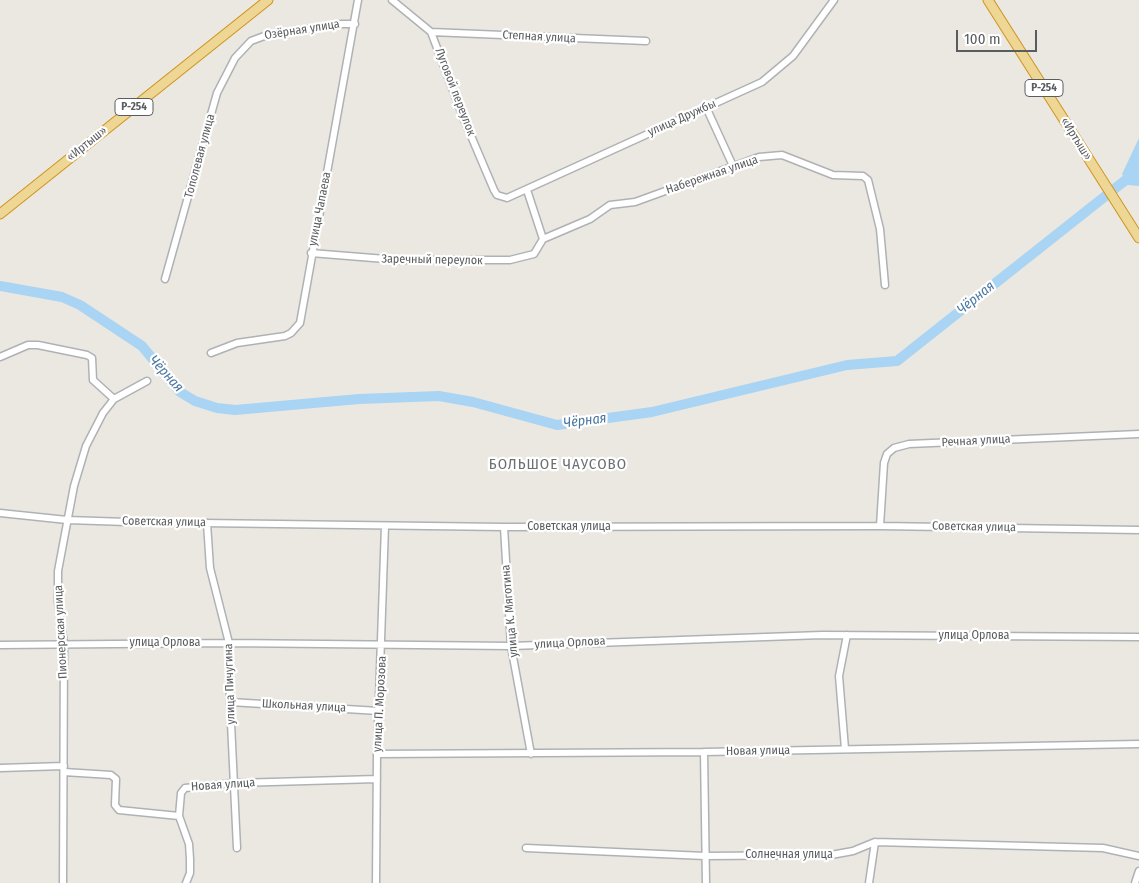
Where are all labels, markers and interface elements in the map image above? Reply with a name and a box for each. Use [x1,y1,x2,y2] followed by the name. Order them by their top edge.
[263,17,341,43] street label: Озёрная улица
[959,20,1040,52] scale bar
[502,28,576,46] street label: Степная улица
[964,30,1001,48] text: 100 m
[432,46,478,138] street label: Луговой переулок
[1025,80,1063,96] road number: Р-254
[646,97,718,139] street label: улица Дружбы
[115,98,153,115] road number: Р-254
[182,112,218,200] street label: Тополевая улица
[1057,115,1095,163] street label: «Иртыш»
[64,123,110,165] street label: «Иртыш»
[664,153,760,197] street label: Набережная улица
[306,171,334,247] street label: улица Чапаева
[381,252,483,268] street label: Заречный переулок
[954,278,998,318] water label: Чёрная
[145,352,187,396] water label: Чёрная
[562,410,608,432] water label: Чёрная
[941,432,1011,450] street label: Речная улица
[487,456,629,474] district label: БОЛЬШОЕ ЧАУСОВО
[122,514,206,530] street label: Советская улица
[932,519,1016,535] street label: Советская улица
[527,520,611,534] street label: Советская улица
[499,564,521,658] street label: улица К. Мяготина
[51,585,71,679] street label: Пионерская улица
[939,629,1009,643] street label: улица Орлова
[534,634,606,652] street label: улица Орлова
[130,636,200,650] street label: улица Орлова
[221,643,239,725] street label: улица Пичугина
[370,656,390,752] street label: улица П. Морозова
[261,697,347,715] street label: Школьная улица
[726,743,790,759] street label: Новая улица
[190,776,256,794] street label: Новая улица
[745,848,833,862] street label: Солнечная улица

